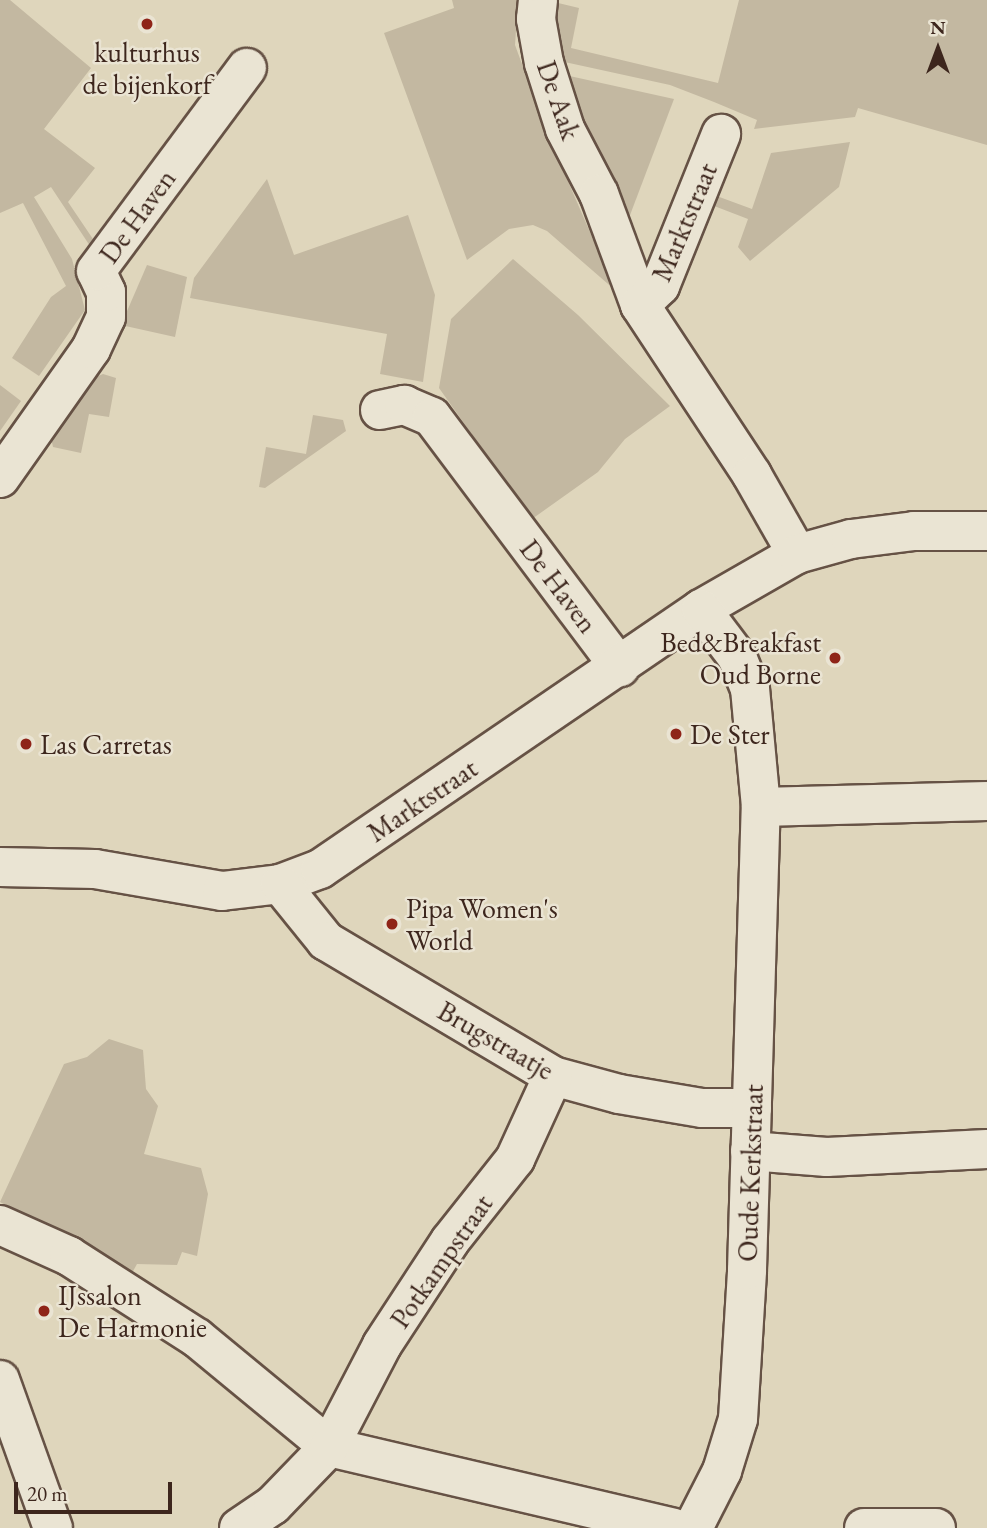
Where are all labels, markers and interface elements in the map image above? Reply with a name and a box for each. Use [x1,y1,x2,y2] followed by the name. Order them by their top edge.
[903,14,973,84] north arrow
[930,15,946,40] text: N
[139,16,155,32] marker: kulturhus de bijenkorf
[82,35,212,101] place label: kulturhus de bijenkorf
[530,56,588,144] street label: De Aak
[644,158,724,286] street label: Marktstraat
[92,162,182,270] street label: De Haven
[513,533,605,639] street label: De Haven
[660,625,821,691] place label: Bed&Breakfast Oud Borne
[827,650,843,666] marker: Bed&Breakfast Oud Borne
[690,717,770,751] place label: De Ster
[668,726,684,742] marker: De Ster
[40,727,172,761] place label: Las Carretas
[18,736,34,752] marker: Las Carretas
[361,751,483,849] street label: Marktstraat
[406,891,558,957] place label: Pipa Women's World
[384,916,400,932] marker: Pipa Women's World
[432,993,560,1087] street label: Brugstraatje
[730,1084,770,1262] street label: Oude Kerkstraat
[383,1188,499,1334] street label: Potkampstraat
[58,1278,207,1344] place label: IJssalon De Harmonie
[36,1303,52,1319] marker: IJssalon De Harmonie
[18,1468,175,1512] scale bar
[27,1480,68,1507] text: 20 m

